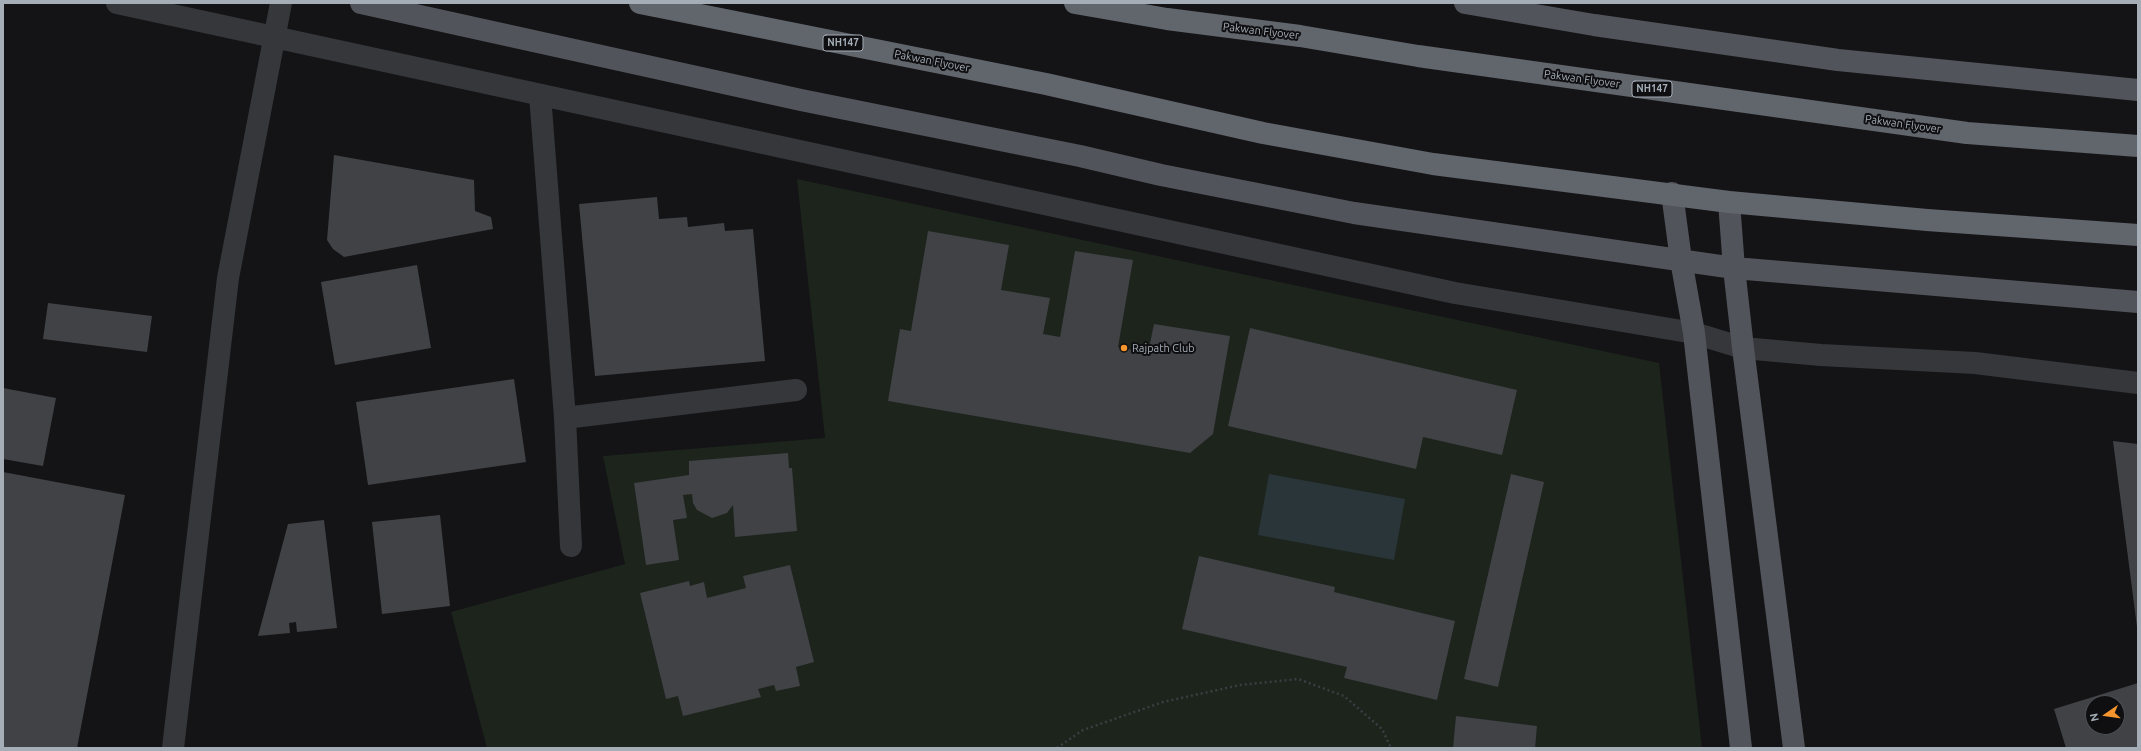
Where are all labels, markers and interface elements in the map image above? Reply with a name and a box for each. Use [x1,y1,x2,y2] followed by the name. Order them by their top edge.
[1222,20,1300,42] street label: Pakwan Flyover
[823,35,863,51] road number: NH147
[893,47,971,75] street label: Pakwan Flyover
[1543,67,1621,91] street label: Pakwan Flyover
[1632,81,1672,97] road number: NH147
[1864,112,1942,136] street label: Pakwan Flyover
[1132,341,1195,355] place label: Rajpath Club
[1119,343,1129,353] marker: Rajpath Club
[2085,695,2125,735] north arrow
[2088,712,2101,723] text: N

